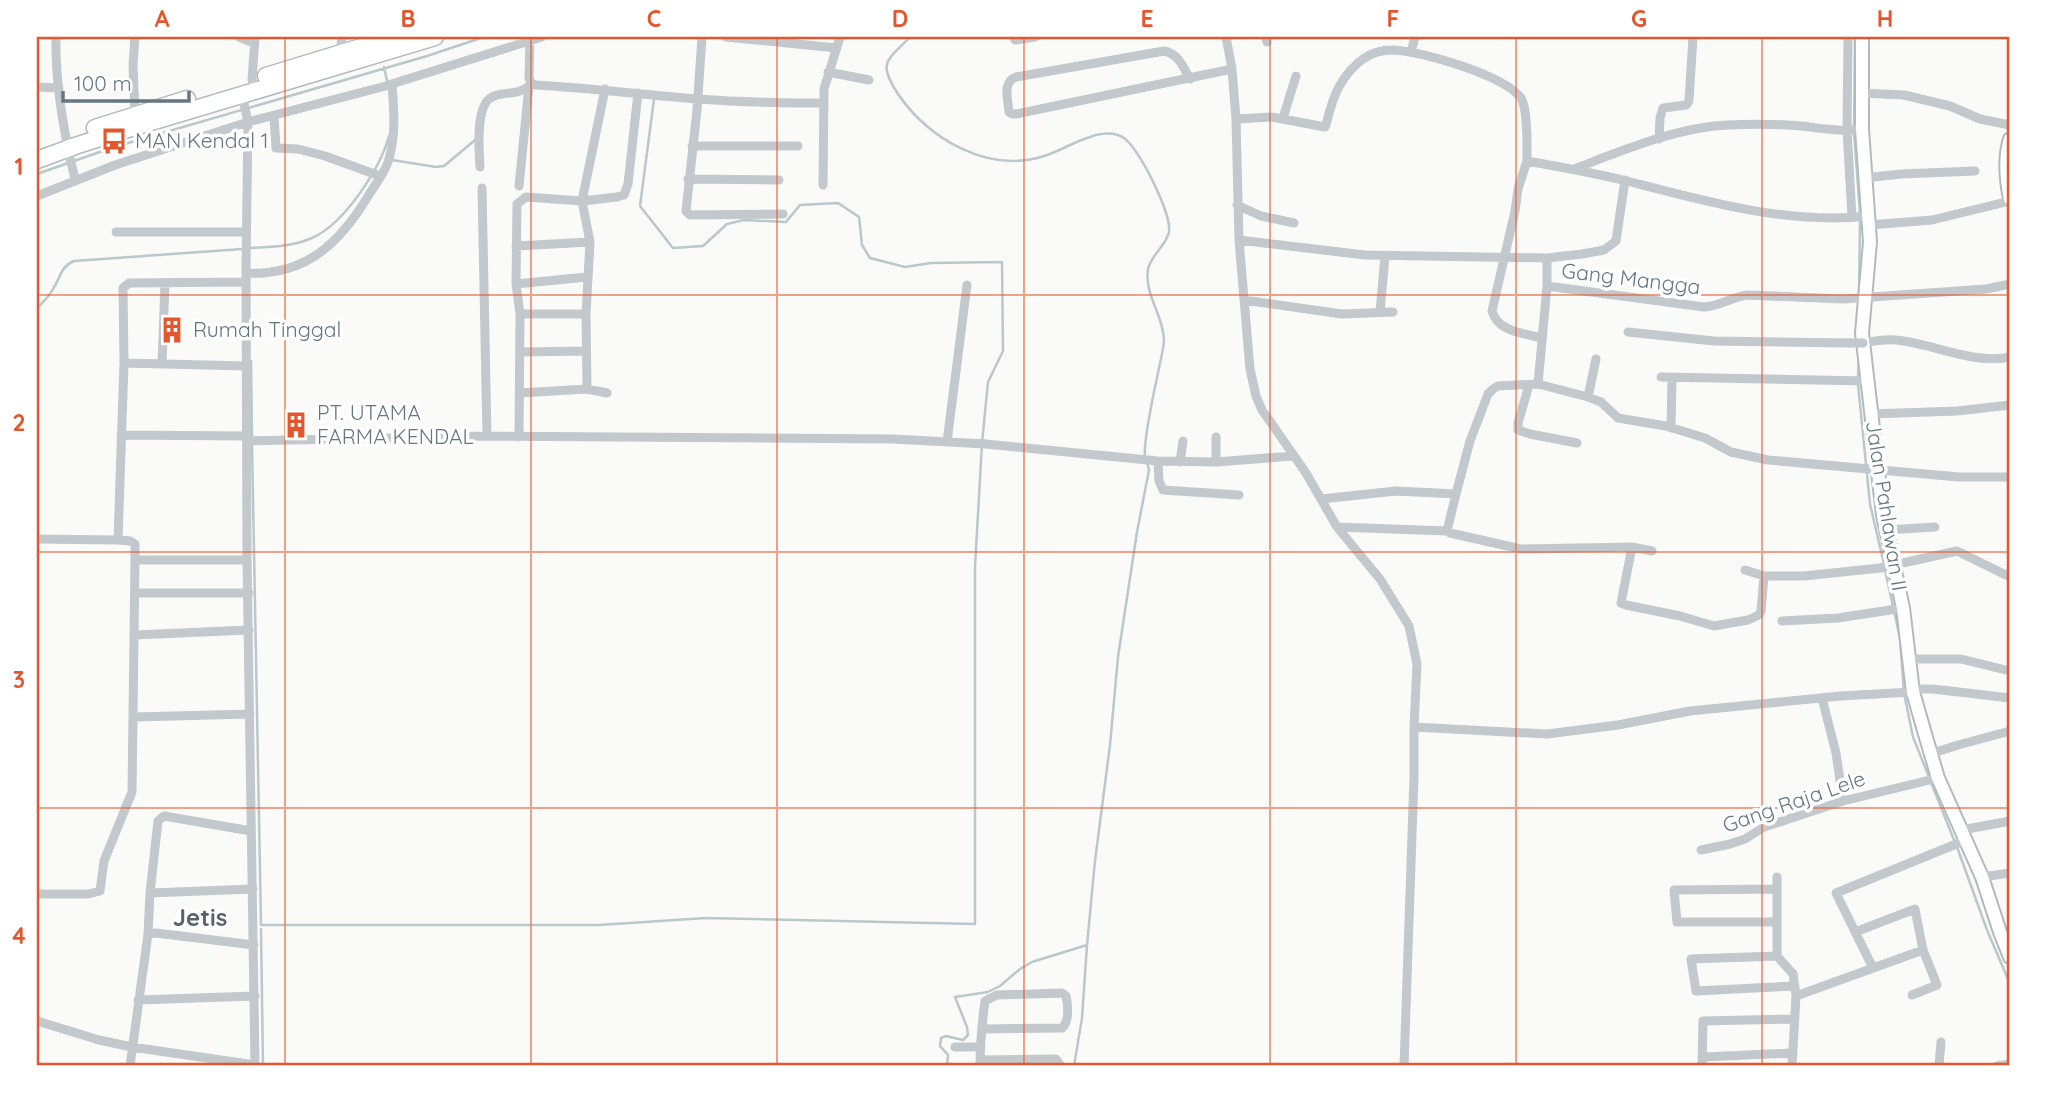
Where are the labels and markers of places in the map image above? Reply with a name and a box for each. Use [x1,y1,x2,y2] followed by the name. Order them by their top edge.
[99,126,129,156] bus stop icon: MAN Kendal 1
[135,127,269,153] place label: MAN Kendal 1
[157,315,187,345] building icon: Rumah Tinggal
[193,316,341,342] place label: Rumah Tinggal
[317,399,474,449] place label: PT. UTAMA FARMA KENDAL
[281,410,311,440] building icon: PT. UTAMA FARMA KENDAL

